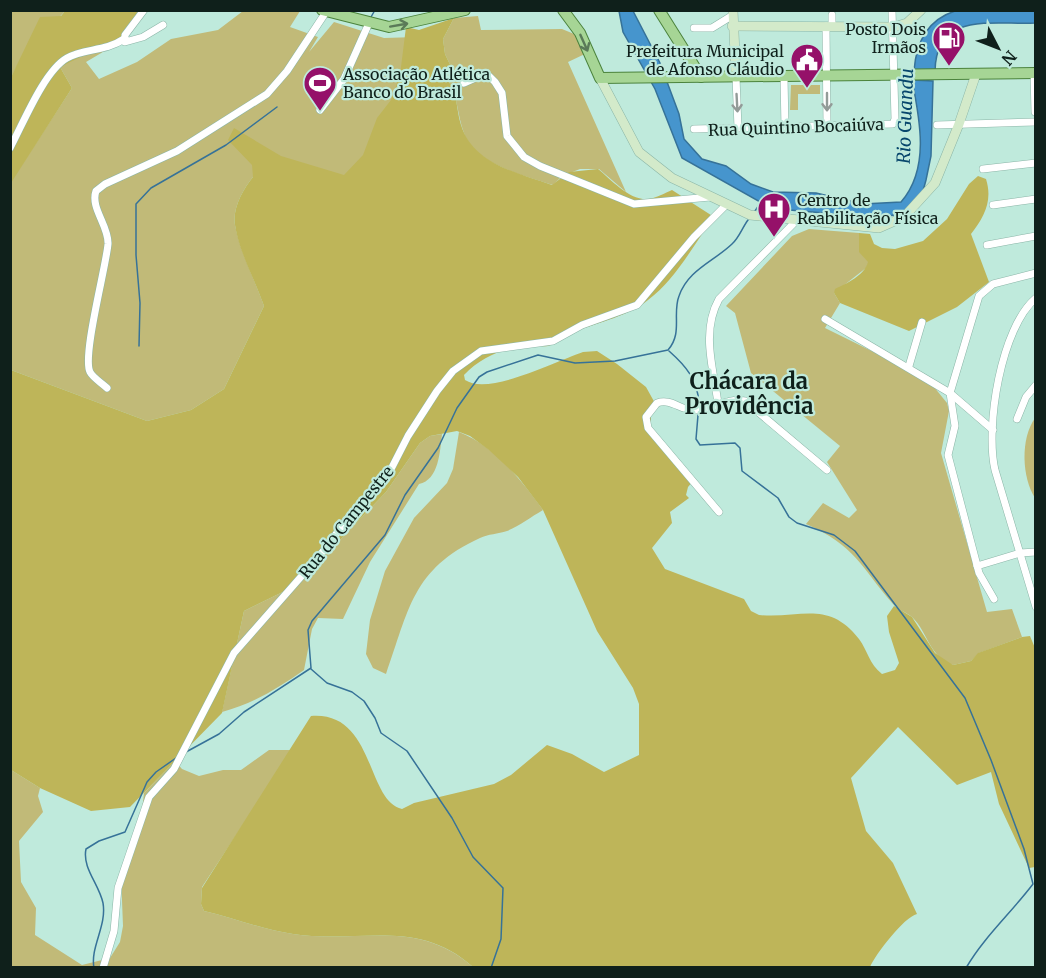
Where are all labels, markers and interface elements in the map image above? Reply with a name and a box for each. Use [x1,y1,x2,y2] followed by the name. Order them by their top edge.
[968,18,1028,78] north arrow
[845,19,926,57] place label: Posto Dois Irmãos
[389,20,408,31] one-way arrow
[931,20,967,67] fuel station icon: Posto Dois Irmãos
[579,33,590,51] one-way arrow
[626,41,784,79] place label: Prefeitura Municipal de Afonso Cláudio
[789,42,825,89] public building icon: Prefeitura Municipal de Afonso Cláudio
[997,47,1021,70] text: N
[342,64,491,102] place label: Associação Atlética Banco do Brasil
[302,65,338,112] sports icon: Associação Atlética Banco do Brasil
[892,68,918,164] water label: Rio Guandu
[821,91,833,111] one-way arrow
[731,92,742,112] one-way arrow
[708,114,885,140] street label: Rua Quintino Bocaiúva
[797,190,939,228] place label: Centro de Reabilitação Física
[756,191,792,238] hospital icon: Centro de Reabilitação Física
[684,367,814,420] district label: Chácara da Providência
[294,462,398,582] street label: Rua do Campestre

